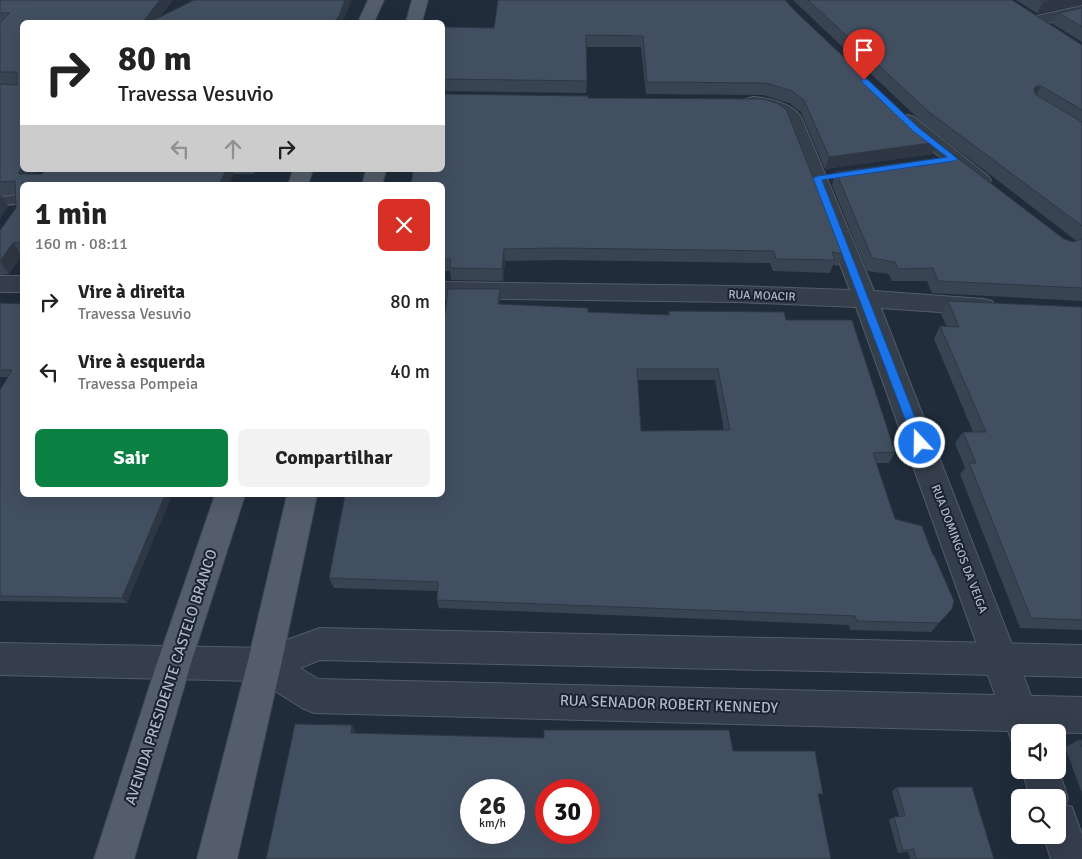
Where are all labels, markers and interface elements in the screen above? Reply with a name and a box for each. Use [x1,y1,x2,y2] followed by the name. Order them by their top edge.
[843,29,885,80] pin
[850,36,878,64] icon: arrive
[118,37,192,80] text: 80 m
[35,40,100,105] icon: right
[118,80,274,107] text: Travessa Vesuvio
[166,135,194,163] icon: left
[219,135,247,163] icon: ahead
[272,135,300,163] icon: right
[35,196,107,233] text: 1 min
[378,199,430,251] button: close
[35,234,128,254] text: 160 m · 08:11
[78,280,185,304] text: Vire à direita
[728,287,796,305] street label: RUA MOACIR
[35,288,63,316] icon: right
[390,290,430,314] text: 80 m
[78,304,191,324] text: Travessa Vesuvio
[78,350,205,374] text: Vire à esquerda
[35,358,63,386] icon: left
[390,360,430,384] text: 40 m
[78,374,198,394] text: Travessa Pompeia
[893,416,945,468] position arrow
[35,429,228,487] button: Sair
[238,429,430,487] button: Compartilhar
[928,483,991,616] street label: RUA DOMINGOS DA VEIGA
[121,547,221,807] street label: AVENIDA PRESIDENTE CASTELO BRANCO
[560,691,779,717] street label: RUA SENADOR ROBERT KENNEDY
[1011,724,1066,844] map controls
[1011,724,1066,779] button: sound
[535,779,600,844] speed limit sign: 30
[1011,789,1066,844] button: search
[479,790,506,821] text: 26
[479,816,506,831] text: km/h

